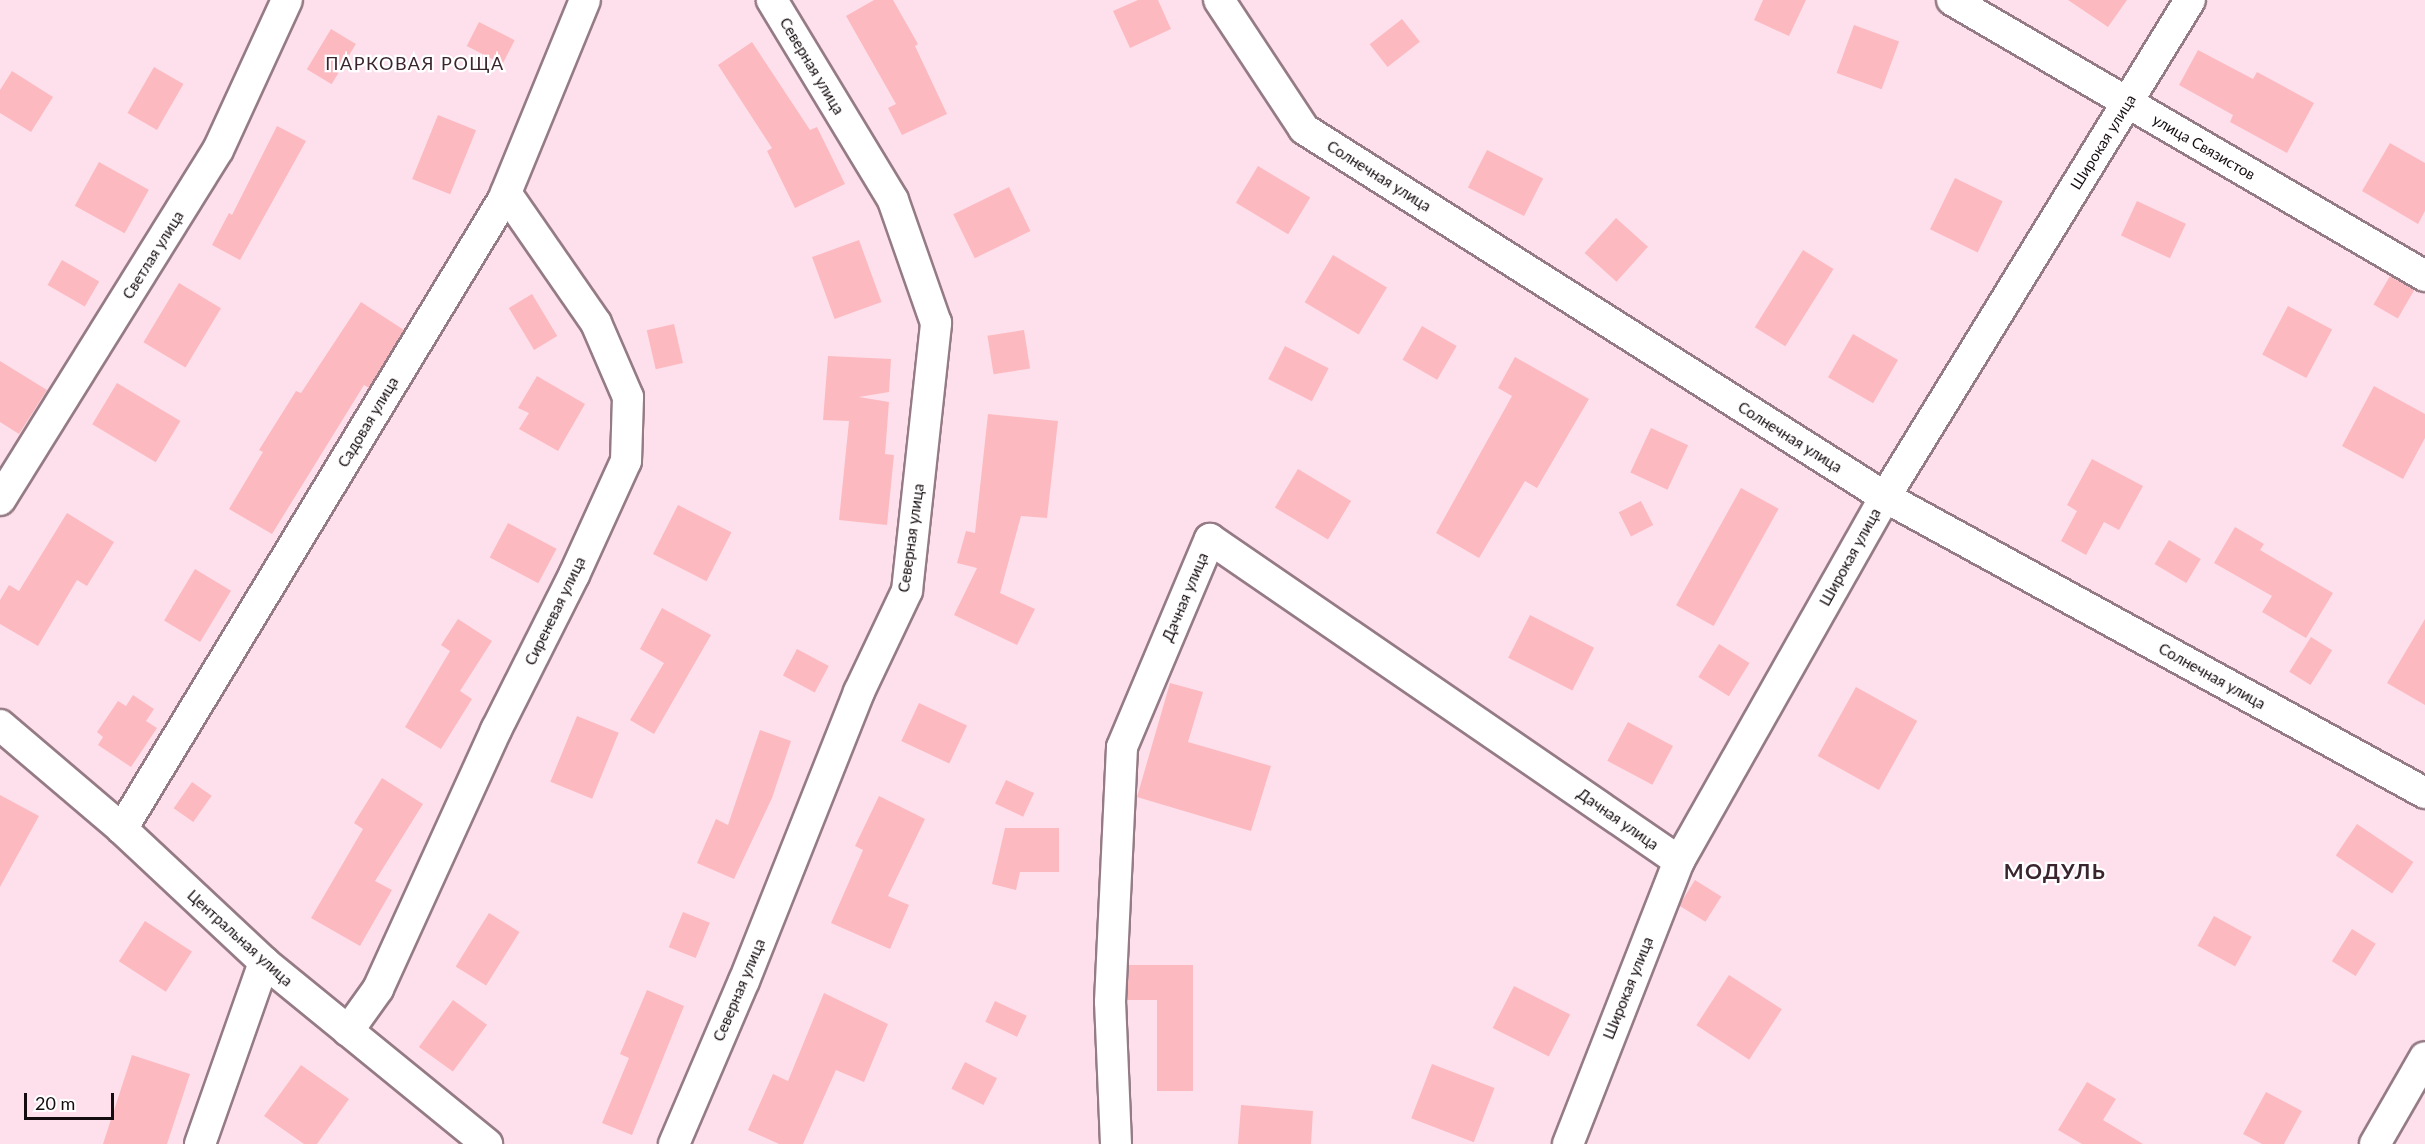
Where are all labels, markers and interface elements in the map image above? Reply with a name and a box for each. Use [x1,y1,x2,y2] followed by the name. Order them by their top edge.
[776,14,848,118] street label: Северная улица
[325,52,505,74] district label: ПАРКОВАЯ РОЩА
[2066,91,2140,193] street label: Широкая улица
[2150,110,2258,184] street label: улица Связистов
[1324,137,1434,215] street label: Солнечная улица
[119,208,187,302] street label: Светлая улица
[334,374,402,470] street label: Садовая улица
[1735,398,1845,476] street label: Солнечная улица
[894,482,928,594] street label: Северная улица
[1816,505,1884,609] street label: Широкая улица
[1158,550,1212,644] street label: Дачная улица
[521,554,589,668] street label: Сиреневая улица
[2156,639,2268,713] street label: Солнечная улица
[1574,784,1662,854] street label: Дачная улица
[2004,858,2106,884] district label: МОДУЛЬ
[184,886,296,990] street label: Центральная улица
[1599,934,1657,1042] street label: Широкая улица
[709,936,769,1044] street label: Северная улица
[27,1081,117,1119] scale bar
[35,1092,75,1114] text: 20 m

